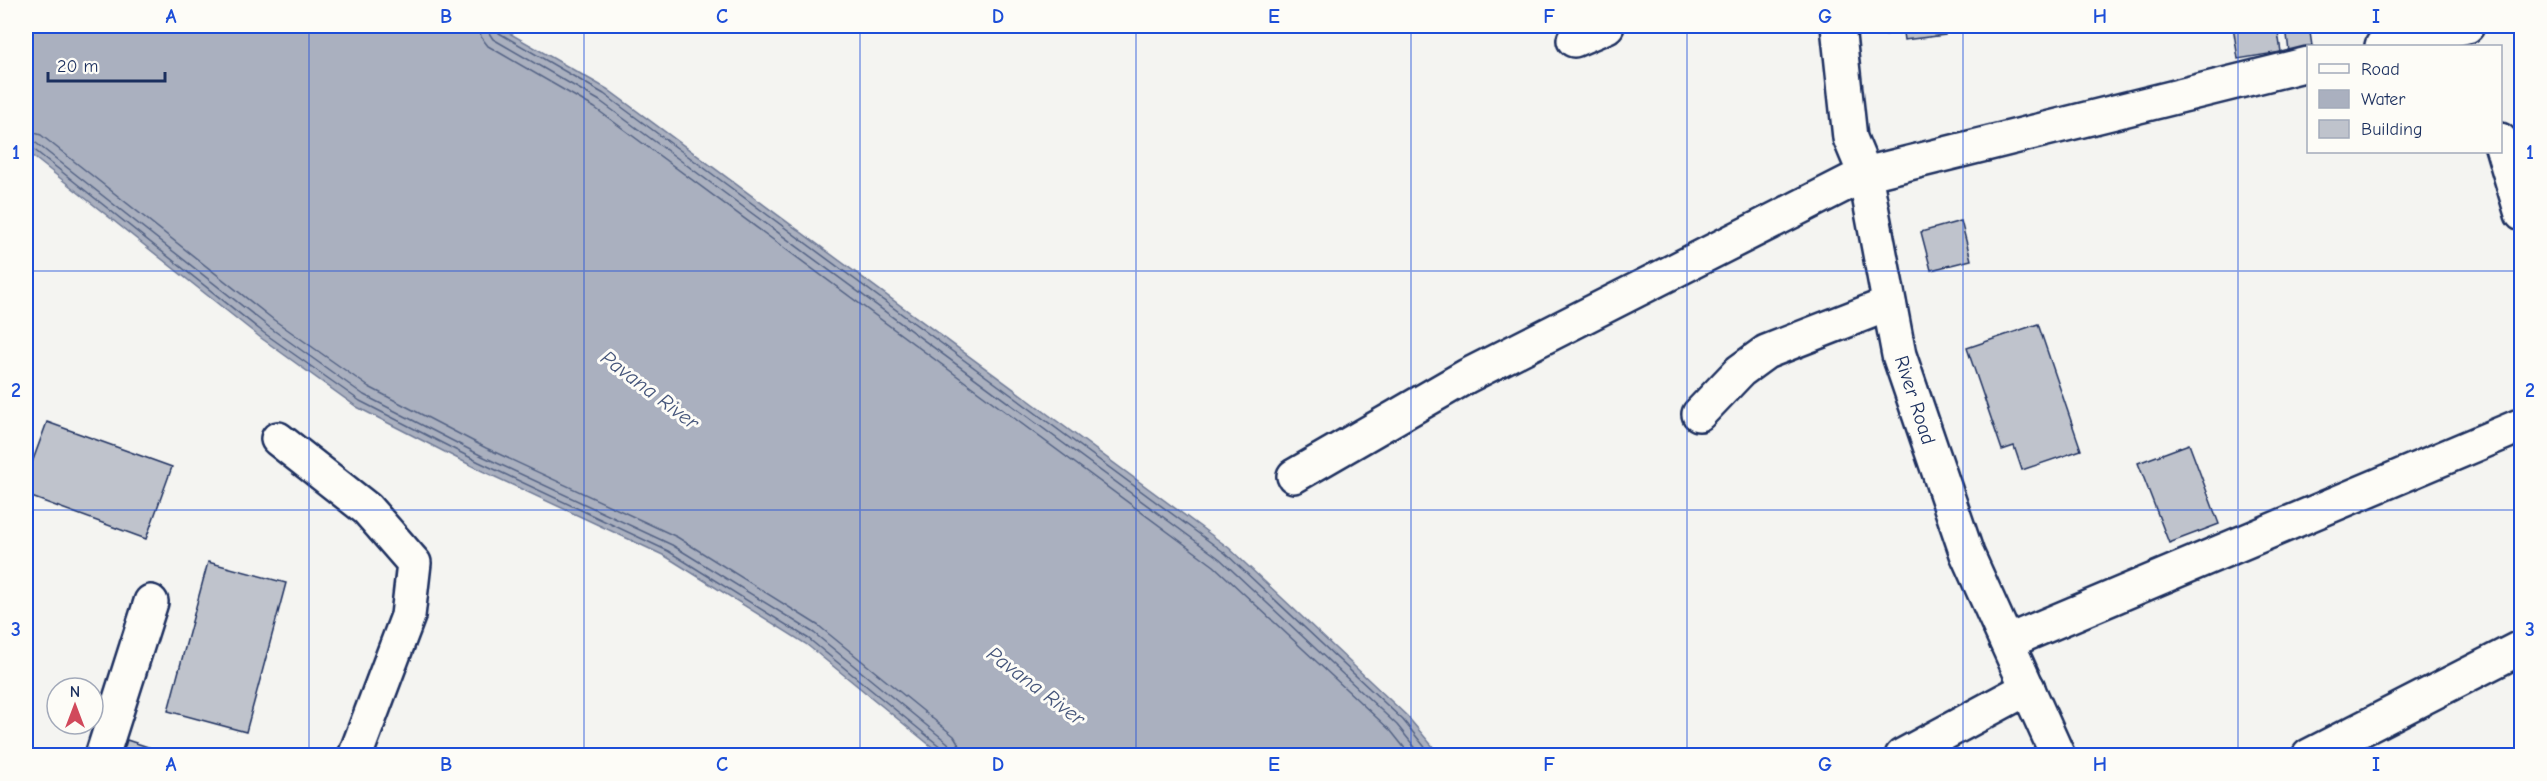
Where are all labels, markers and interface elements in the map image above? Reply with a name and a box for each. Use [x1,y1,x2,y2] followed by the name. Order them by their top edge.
[165,5,177,28] text: A
[440,5,452,28] text: B
[716,5,728,28] text: C
[992,5,1004,28] text: D
[1268,5,1280,28] text: E
[1543,5,1555,28] text: F
[1818,5,1832,28] text: G
[2093,5,2107,28] text: H
[2372,5,2380,28] text: I
[48,45,165,83] scale bar
[2307,45,2502,153] legend
[57,56,98,77] text: 20 m
[2361,59,2400,80] text: Road
[2361,89,2406,110] text: Water
[2361,119,2423,140] text: Building
[12,141,20,164] text: 1
[2526,141,2534,164] text: 1
[596,345,705,436] water label: Pavana River
[1890,353,1940,447] street label: River Road
[11,379,21,402] text: 2
[2525,379,2535,402] text: 2
[11,618,21,641] text: 3
[2525,618,2535,641] text: 3
[982,641,1091,732] water label: Pavana River
[45,676,105,736] north arrow
[70,683,80,701] text: N
[165,753,177,776] text: A
[440,753,452,776] text: B
[716,753,728,776] text: C
[992,753,1004,776] text: D
[1268,753,1280,776] text: E
[1543,753,1555,776] text: F
[1818,753,1832,776] text: G
[2093,753,2107,776] text: H
[2372,753,2380,776] text: I

